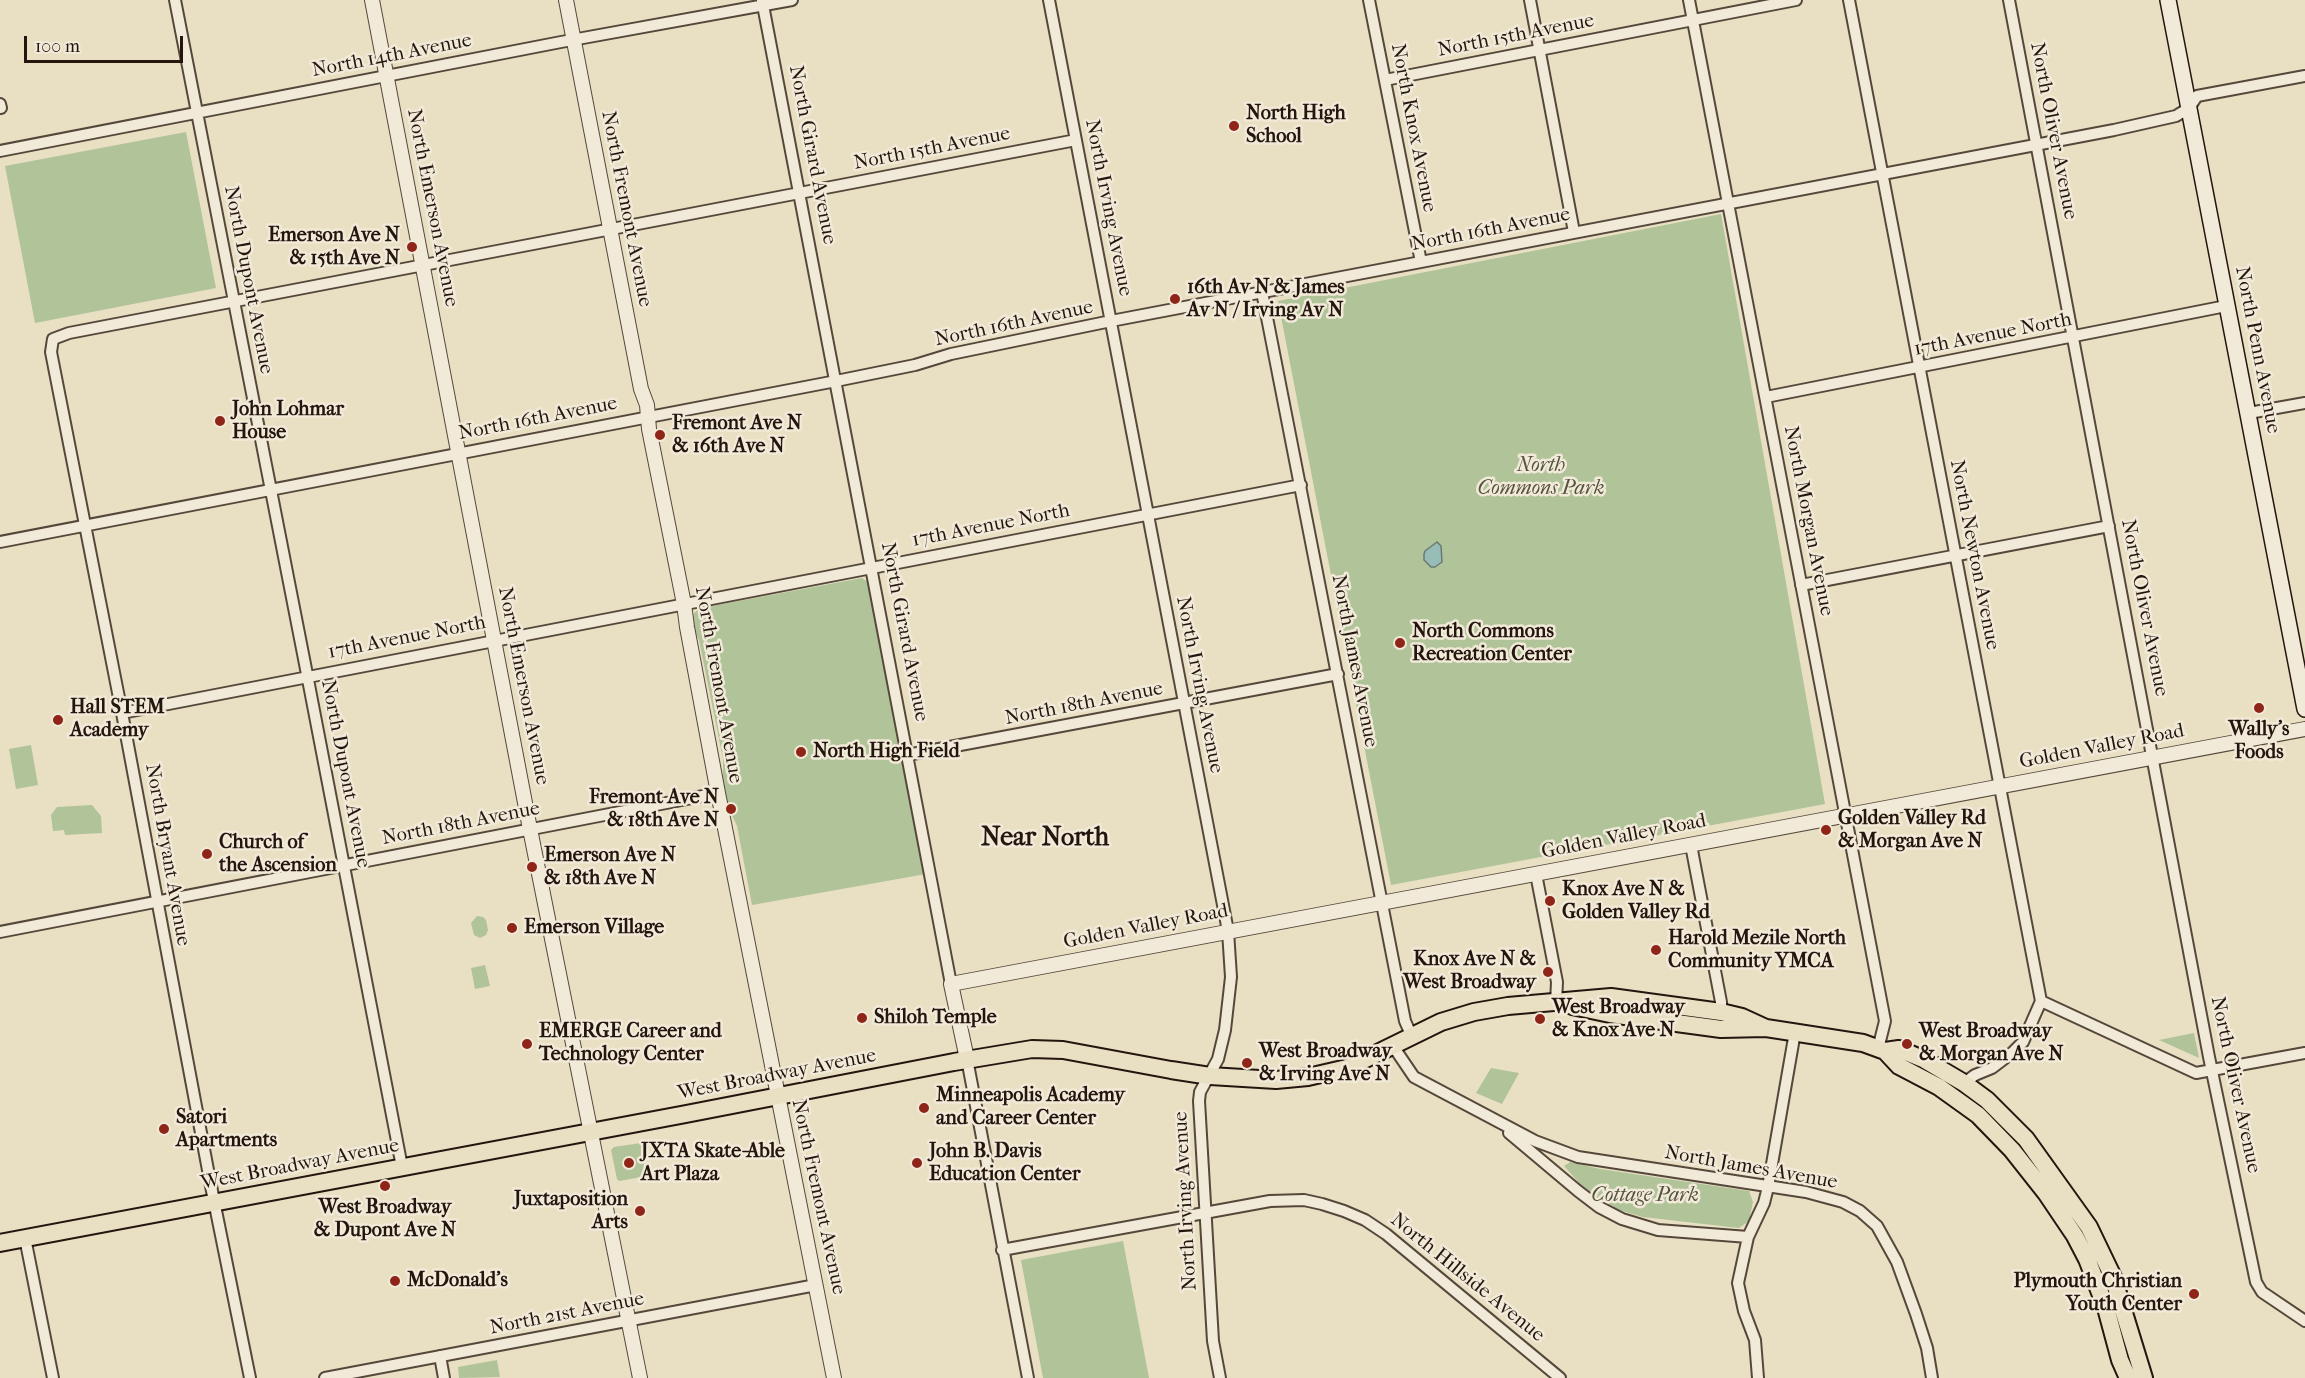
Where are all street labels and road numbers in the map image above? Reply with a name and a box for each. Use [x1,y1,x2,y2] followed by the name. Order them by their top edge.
[1436,9,1596,63] street label: North 15th Avenue
[310,29,474,83] street label: North 14th Avenue
[2024,40,2082,222] street label: North Oliver Avenue
[1385,42,1441,214] street label: North Knox Avenue
[783,63,841,247] street label: North Girard Avenue
[401,107,463,309] street label: North Emerson Avenue
[595,109,657,309] street label: North Fremont Avenue
[1079,118,1137,298] street label: North Irving Avenue
[852,122,1012,176] street label: North 15th Avenue
[218,184,278,376] street label: North Dupont Avenue
[1410,203,1572,257] street label: North 16th Avenue
[2229,264,2285,436] street label: North Penn Avenue
[933,296,1095,352] street label: North 16th Avenue
[1912,308,2074,362] street label: 17th Avenue North
[457,392,619,446] street label: North 16th Avenue
[1778,424,1838,618] street label: North Morgan Avenue
[1944,458,2004,652] street label: North Newton Avenue
[910,499,1072,553] street label: 17th Avenue North
[2115,517,2173,699] street label: North Oliver Avenue
[875,540,933,724] street label: North Girard Avenue
[1326,573,1382,749] street label: North James Avenue
[492,585,554,787] street label: North Emerson Avenue
[689,585,747,785] street label: North Fremont Avenue
[1170,595,1228,775] street label: North Irving Avenue
[326,611,488,665] street label: 17th Avenue North
[1003,677,1165,731] street label: North 18th Avenue
[315,678,375,870] street label: North Dupont Avenue
[2018,719,2186,775] street label: Golden Valley Road
[139,762,195,948] street label: North Bryant Avenue
[380,797,542,851] street label: North 18th Avenue
[1540,809,1708,865] street label: Golden Valley Road
[1062,899,1230,955] street label: Golden Valley Road
[2205,995,2265,1175] street label: North Oliver Avenue
[676,1044,878,1106] street label: West Broadway Avenue
[786,1097,850,1297] street label: North Fremont Avenue
[1169,1111,1203,1291] street label: North Irving Avenue
[199,1134,401,1196] street label: West Broadway Avenue
[1663,1141,1839,1195] street label: North James Avenue
[1385,1208,1549,1348] street label: North Hillside Avenue
[488,1287,646,1341] street label: North 21st Avenue

